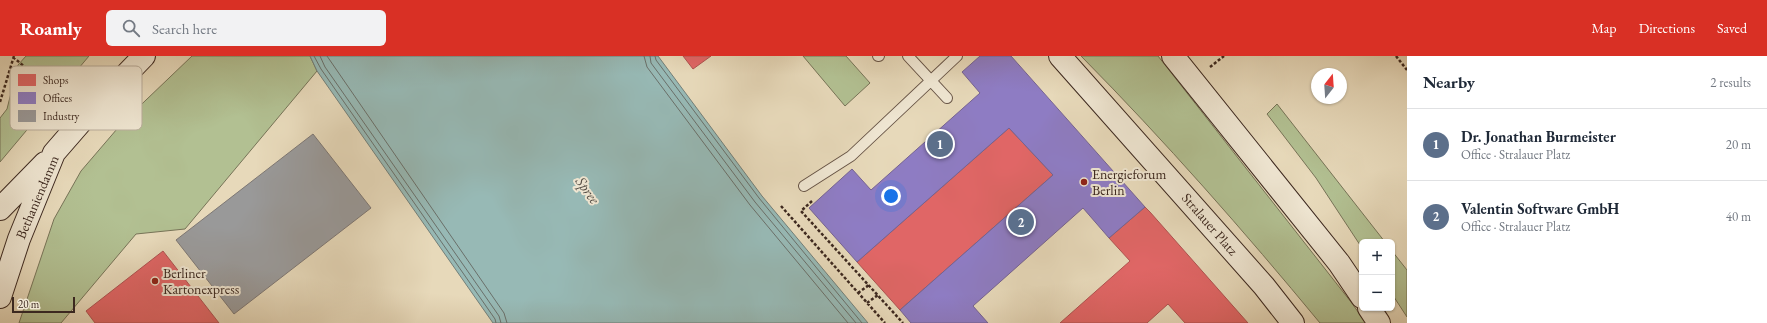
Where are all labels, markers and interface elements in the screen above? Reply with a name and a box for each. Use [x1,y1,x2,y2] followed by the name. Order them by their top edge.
[106,10,386,46] search box
[20,16,82,41] text: Roamly
[120,17,142,39] icon: search
[152,19,217,38] text: Search here
[1591,19,1617,37] text: Map
[1639,19,1695,37] text: Directions
[1717,19,1747,37] text: Saved
[10,66,142,130] legend
[1311,68,1347,104] north arrow
[1423,71,1475,93] text: Nearby
[43,73,69,87] text: Shops
[1710,74,1751,91] text: 2 results
[43,91,72,105] text: Offices
[43,109,80,123] text: Industry
[1461,127,1616,146] text: Dr. Jonathan Burmeister
[927,129,953,159] pin: 1
[1433,136,1439,153] text: 1
[1726,136,1751,153] text: 20 m
[1461,146,1570,163] text: Office · Stralauer Platz
[11,152,63,241] street label: Bethaniendamm
[1092,165,1166,199] place label: Energieforum Berlin
[571,172,605,208] water label: Spree
[1079,177,1089,187] marker: Energieforum Berlin
[881,186,901,206] your location
[1178,189,1242,259] street label: Stralauer Platz
[1461,199,1619,218] text: Valentin Software GmbH
[1008,207,1034,237] pin: 2
[1433,208,1439,225] text: 2
[1726,208,1751,225] text: 40 m
[1461,218,1570,235] text: Office · Stralauer Platz
[1359,239,1395,311] map controls
[1359,239,1395,275] button: +
[163,264,240,298] place label: Berliner Kartonexpress
[1359,275,1395,311] button: −
[150,276,160,286] marker: Berliner Kartonexpress
[12,295,75,314] scale bar
[18,297,39,311] text: 20 m

